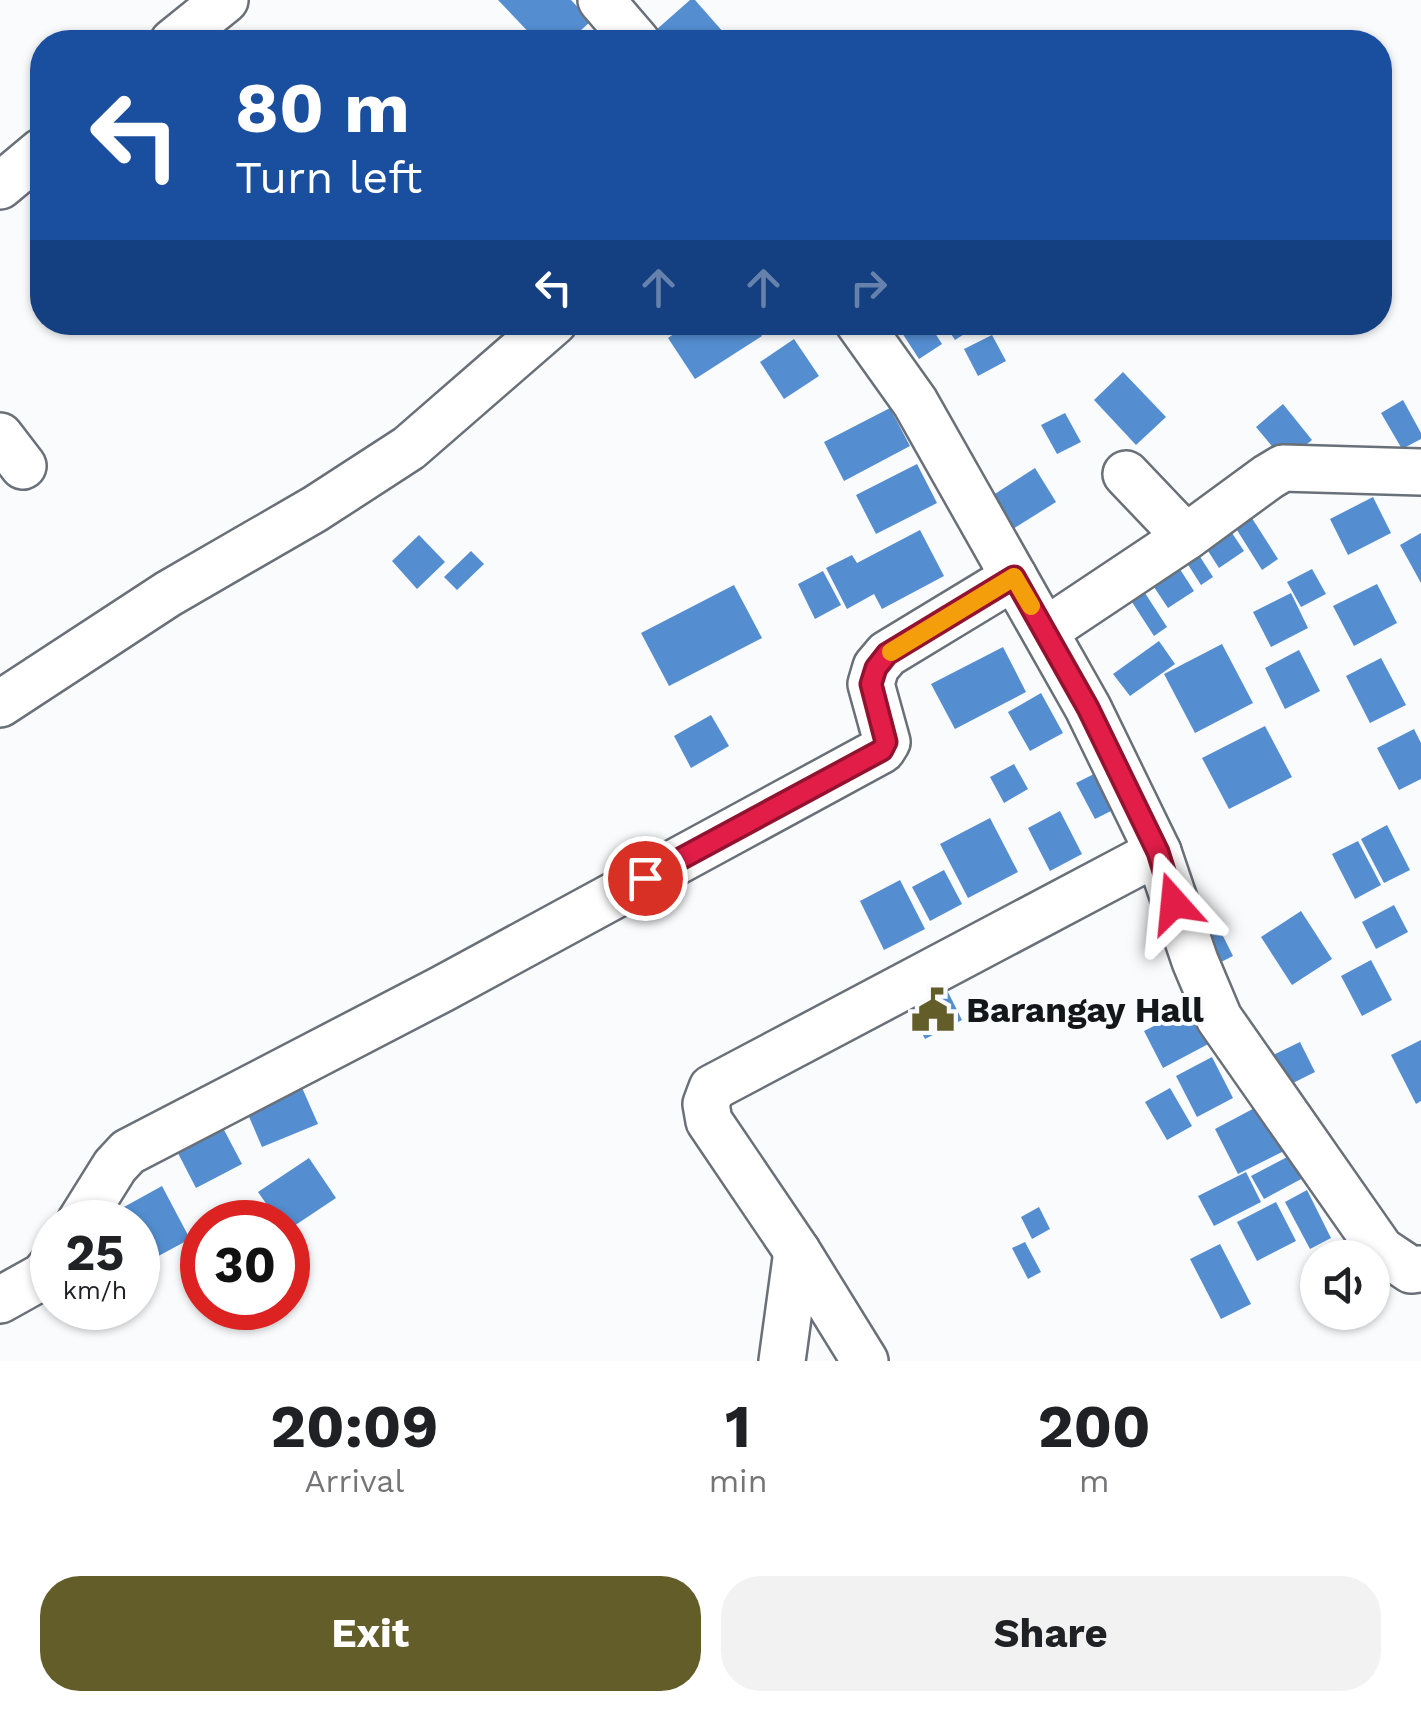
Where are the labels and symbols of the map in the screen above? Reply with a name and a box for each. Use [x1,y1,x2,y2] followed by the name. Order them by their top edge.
[603,836,688,921] pin
[1122,851,1226,955] position arrow
[909,986,957,1034] public building icon: Barangay Hall
[966,989,1204,1031] place label: Barangay Hall
[180,1200,310,1330] speed limit sign: 30

